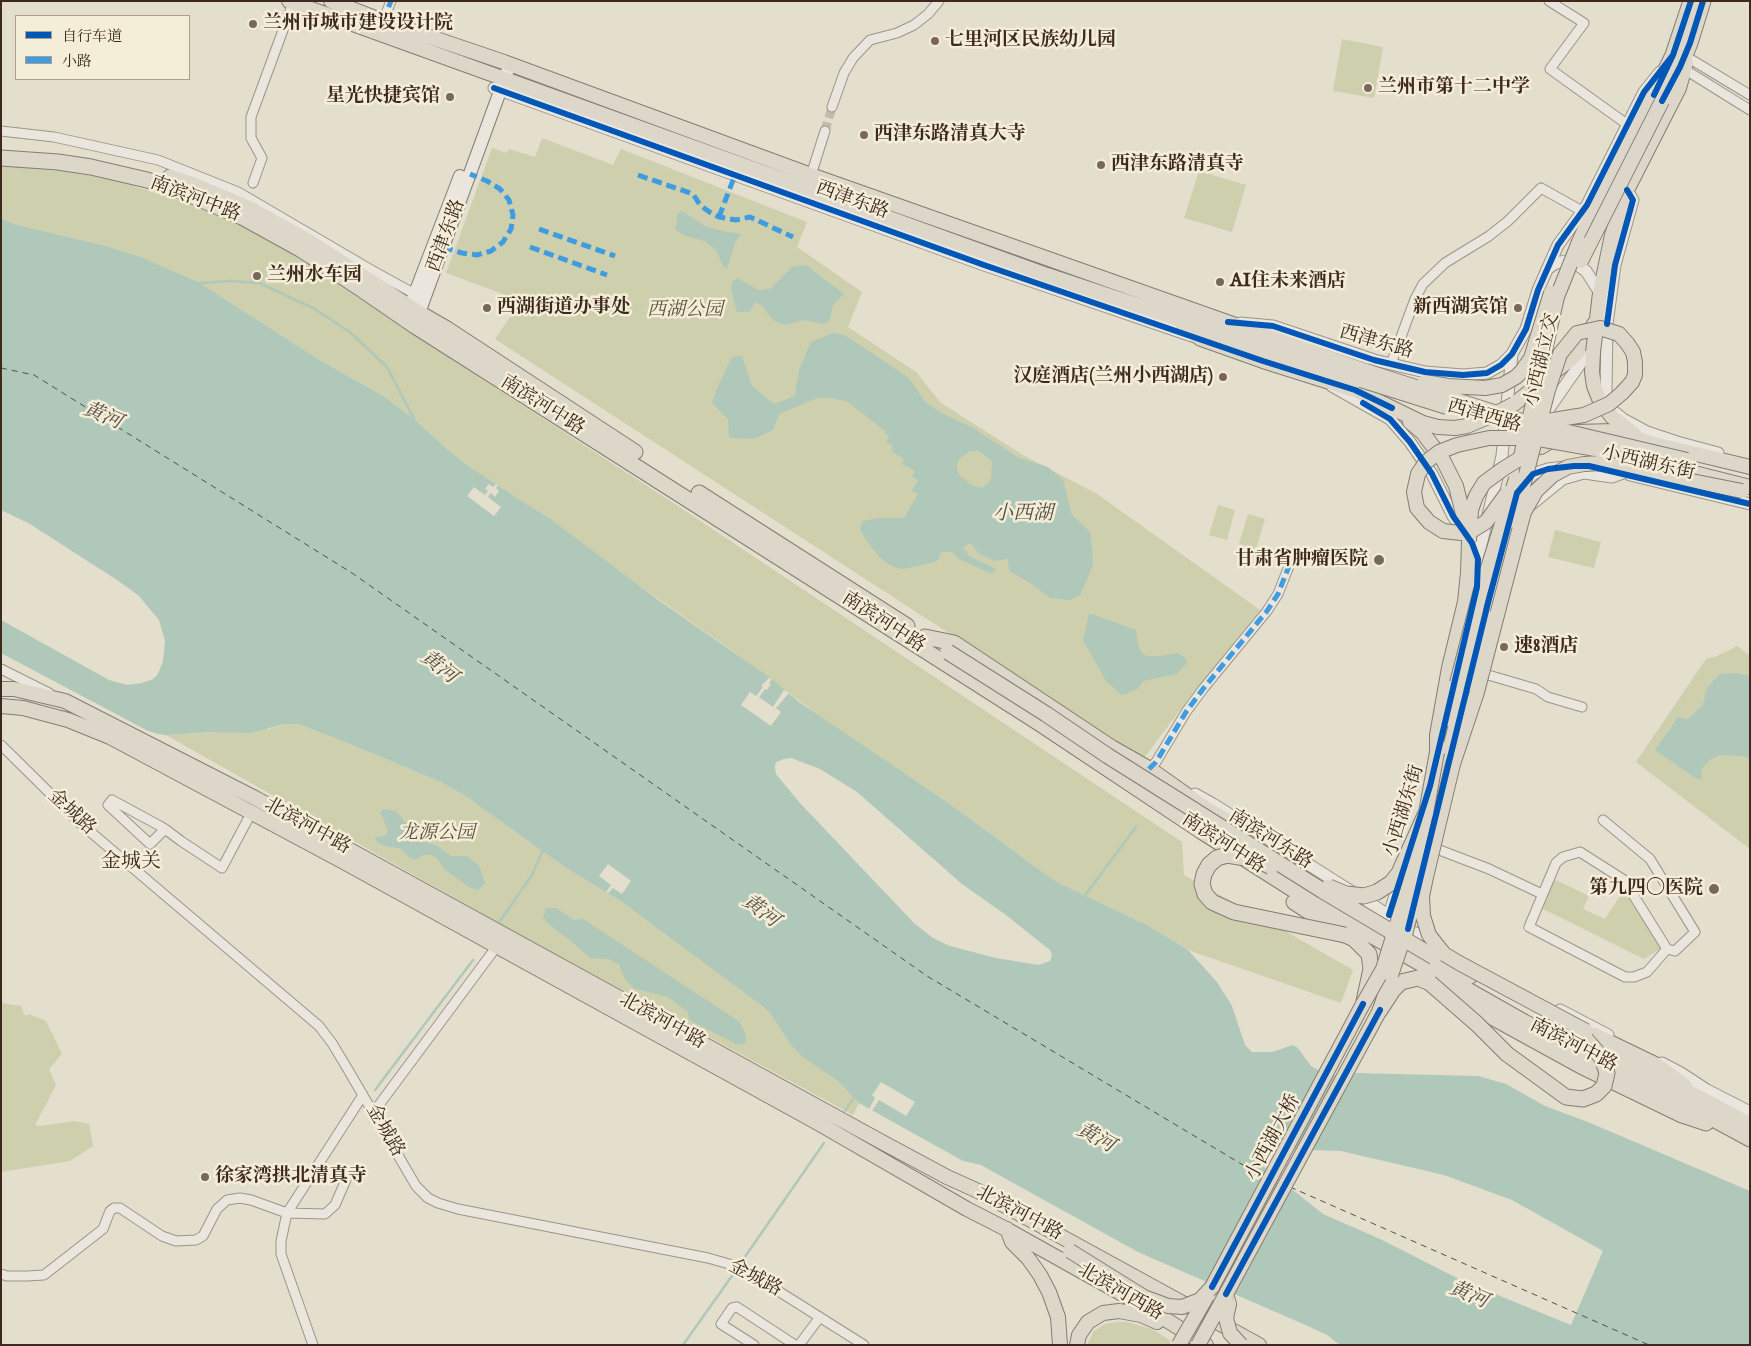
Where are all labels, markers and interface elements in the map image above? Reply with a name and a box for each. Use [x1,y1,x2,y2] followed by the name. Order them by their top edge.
[263,13,453,35] place label: 兰州市城市建设设计院
[15,15,190,80] legend
[247,18,259,30] marker: 兰州市城市建设设计院
[62,27,122,46] text: 自行车道
[945,30,1116,52] place label: 七里河区民族幼儿园
[929,35,941,47] marker: 七里河区民族幼儿园
[62,52,92,71] text: 小路
[1378,77,1530,99] place label: 兰州市第十二中学
[1362,82,1374,94] marker: 兰州市第十二中学
[326,86,440,108] place label: 星光快捷宾馆
[444,91,456,103] marker: 星光快捷宾馆
[874,124,1026,146] place label: 西津东路清真大寺
[858,129,870,141] marker: 西津东路清真大寺
[1111,154,1244,176] place label: 西津东路清真寺
[1095,159,1107,171] marker: 西津东路清真寺
[147,172,243,228] street label: 南滨河中路
[812,177,892,225] street label: 西津东路
[423,196,471,276] street label: 西津东路
[267,265,362,287] place label: 兰州水车园
[251,270,263,282] marker: 兰州水车园
[1230,271,1346,293] place label: AI住未来酒店
[1214,276,1226,288] marker: AI住未来酒店
[497,297,630,319] place label: 西湖街道办事处
[1413,297,1508,319] place label: 新西湖宾馆
[647,300,723,322] park label: 西湖公园
[481,302,493,314] marker: 西湖街道办事处
[1512,302,1524,314] marker: 新西湖宾馆
[1521,311,1565,409] street label: 小西湖立交
[1336,322,1416,364] street label: 西津东路
[1013,366,1213,388] place label: 汉庭酒店(兰州小西湖店)
[496,371,588,441] street label: 南滨河中路
[1217,371,1229,383] marker: 汉庭酒店(兰州小西湖店)
[1444,396,1524,438] street label: 西津西路
[79,398,125,436] water label: 黄河
[1599,442,1697,486] street label: 小西湖东街
[993,503,1053,527] water label: 小西湖
[1235,549,1368,571] place label: 甘肃省肿瘤医院
[1372,553,1386,567] marker: 甘肃省肿瘤医院
[837,588,929,658] street label: 南滨河中路
[1514,636,1578,658] place label: 速8酒店
[1498,641,1510,653] marker: 速8酒店
[415,646,461,690] water label: 黄河
[1380,762,1430,860] street label: 小西湖东街
[42,785,100,841] street label: 金城路
[260,794,354,860] street label: 北滨河中路
[1224,805,1316,875] street label: 南滨河东路
[1177,809,1269,879] street label: 南滨河中路
[399,823,475,845] park label: 龙源公园
[101,851,161,875] district label: 金城关
[1589,878,1703,900] place label: 第九四〇医院
[1707,882,1721,896] marker: 第九四〇医院
[737,890,783,934] water label: 黄河
[615,989,709,1055] street label: 北滨河中路
[1526,1014,1620,1078] street label: 南滨河中路
[1242,1091,1306,1185] street label: 小西湖大桥
[360,1101,408,1161] street label: 金城路
[1072,1119,1118,1159] water label: 黄河
[215,1166,367,1188] place label: 徐家湾拱北清真寺
[199,1171,211,1183] marker: 徐家湾拱北清真寺
[972,1182,1066,1246] street label: 北滨河中路
[724,1256,786,1302] street label: 金城路
[1073,1259,1167,1327] street label: 北滨河西路
[1445,1277,1491,1315] water label: 黄河

